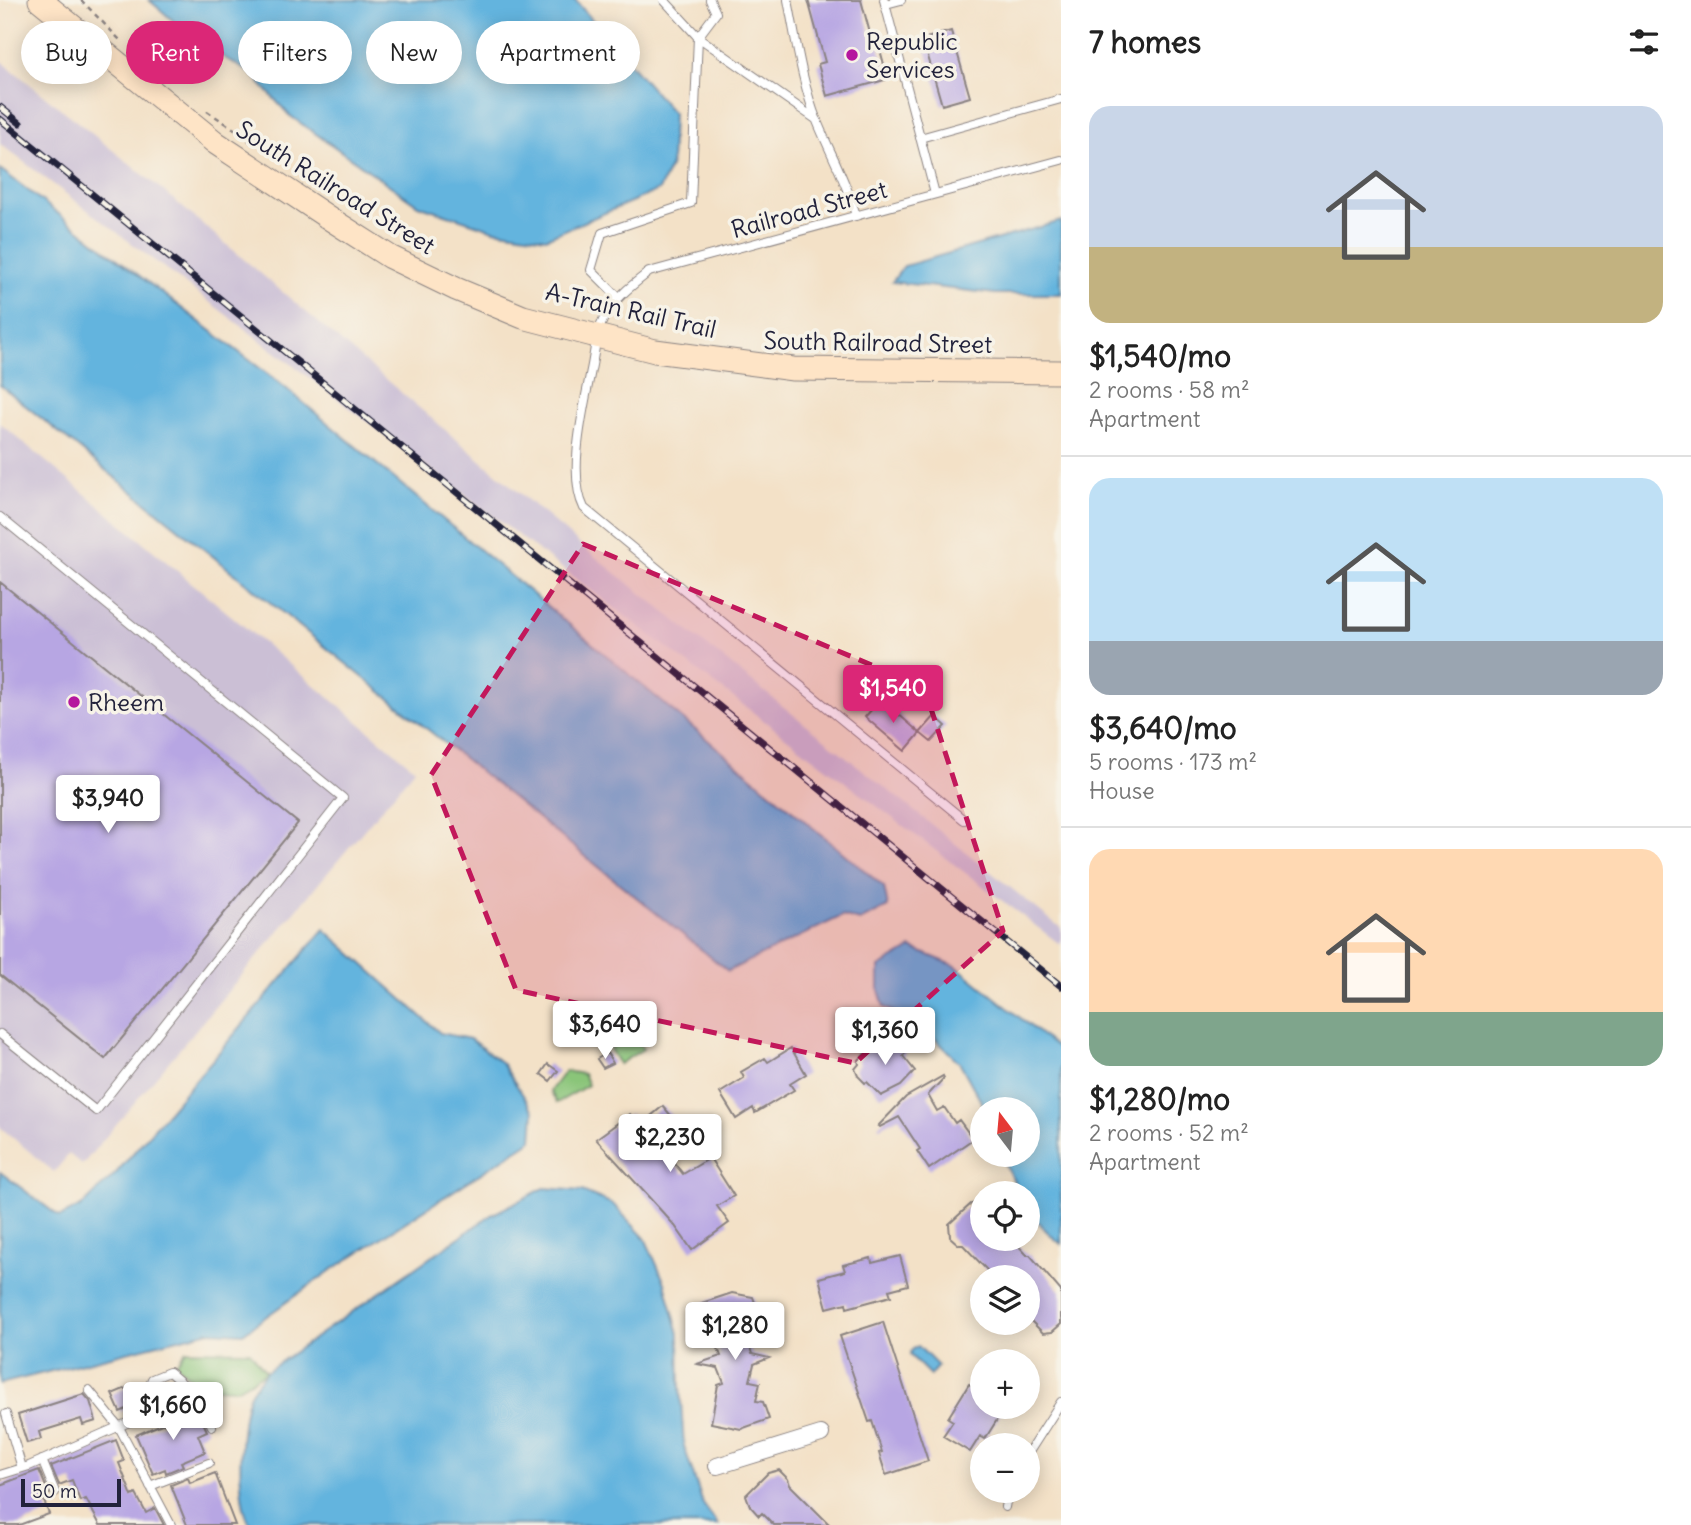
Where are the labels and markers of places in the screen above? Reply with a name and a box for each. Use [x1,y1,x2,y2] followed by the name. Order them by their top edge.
[866,26,958,84] place label: Republic Services
[844,47,860,63] marker: Republic Services
[836,666,950,725] pin: $1,540
[88,687,164,717] place label: Rheem
[66,694,82,710] marker: Rheem
[51,776,165,835] pin: $3,940
[548,1002,662,1061] pin: $3,640
[828,1007,942,1067] pin: $1,360
[613,1114,727,1174] pin: $2,230
[678,1302,792,1362] pin: $1,280
[116,1382,230,1442] pin: $1,660

